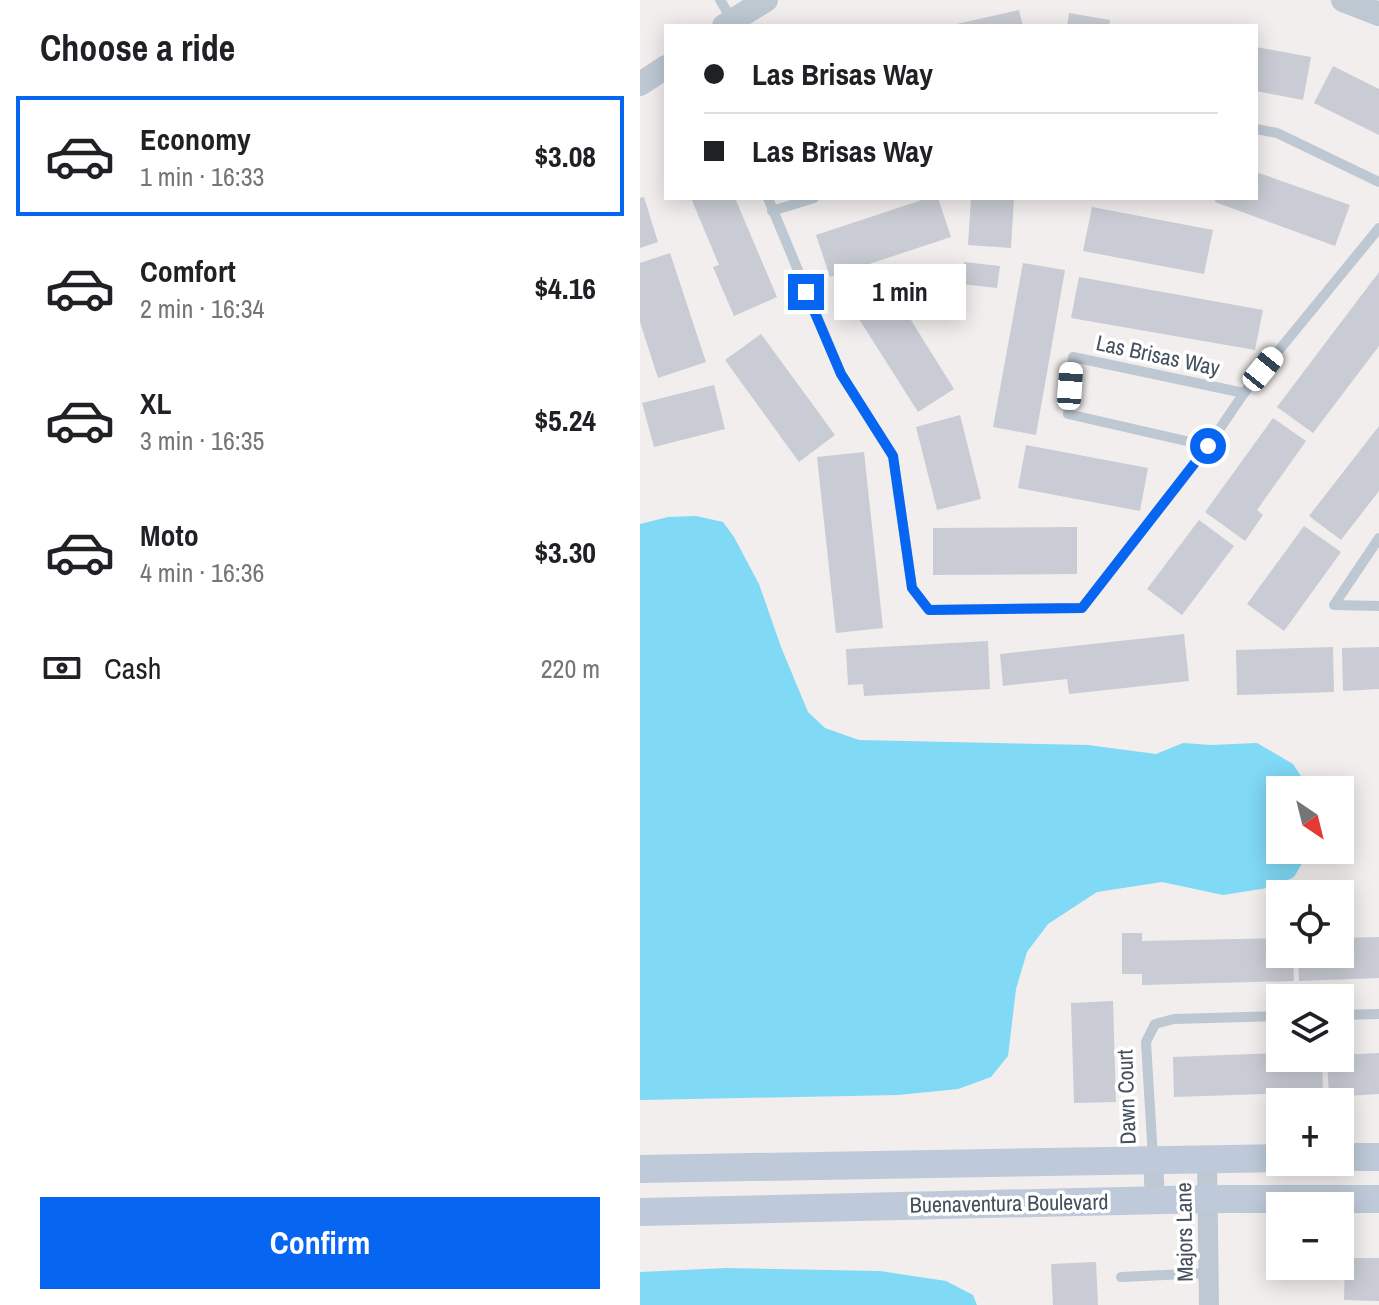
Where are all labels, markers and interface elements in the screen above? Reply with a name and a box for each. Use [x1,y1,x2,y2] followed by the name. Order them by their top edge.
[40,24,235,72] text: Choose a ride
[752,54,933,94] text: Las Brisas Way
[140,119,251,159] text: Economy
[44,120,116,192] icon: car
[752,131,933,171] text: Las Brisas Way
[534,136,596,176] text: $3.08
[140,159,264,194] text: 1 min · 16:33
[140,251,236,291] text: Comfort
[44,252,116,324] icon: car
[834,264,966,320] callout: 1 min
[534,268,596,308] text: $4.16
[788,274,824,310] route end
[872,274,928,309] text: 1 min
[140,291,264,326] text: 2 min · 16:34
[1093,327,1223,383] street label: Las Brisas Way
[1239,343,1287,395] car
[1056,361,1084,411] car
[140,383,171,423] text: XL
[44,384,116,456] icon: car
[534,400,596,440] text: $5.24
[140,423,264,458] text: 3 min · 16:35
[1190,428,1226,464] route start
[140,515,199,555] text: Moto
[44,516,116,588] icon: car
[534,532,596,572] text: $3.30
[140,555,264,590] text: 4 min · 16:36
[40,646,84,690] icon: cash
[104,648,161,688] text: Cash
[541,651,600,686] text: 220 m
[1266,776,1354,864] north arrow
[1266,776,1354,1280] map controls
[1266,880,1354,968] button: locate
[1266,984,1354,1072] button: layers
[1109,1049,1143,1145] street label: Dawn Court
[1266,1088,1354,1176] button: +
[1168,1182,1200,1282] street label: Majors Lane
[909,1186,1109,1220] street label: Buenaventura Boulevard
[1266,1192,1354,1280] button: −
[40,1197,600,1289] button: Confirm

